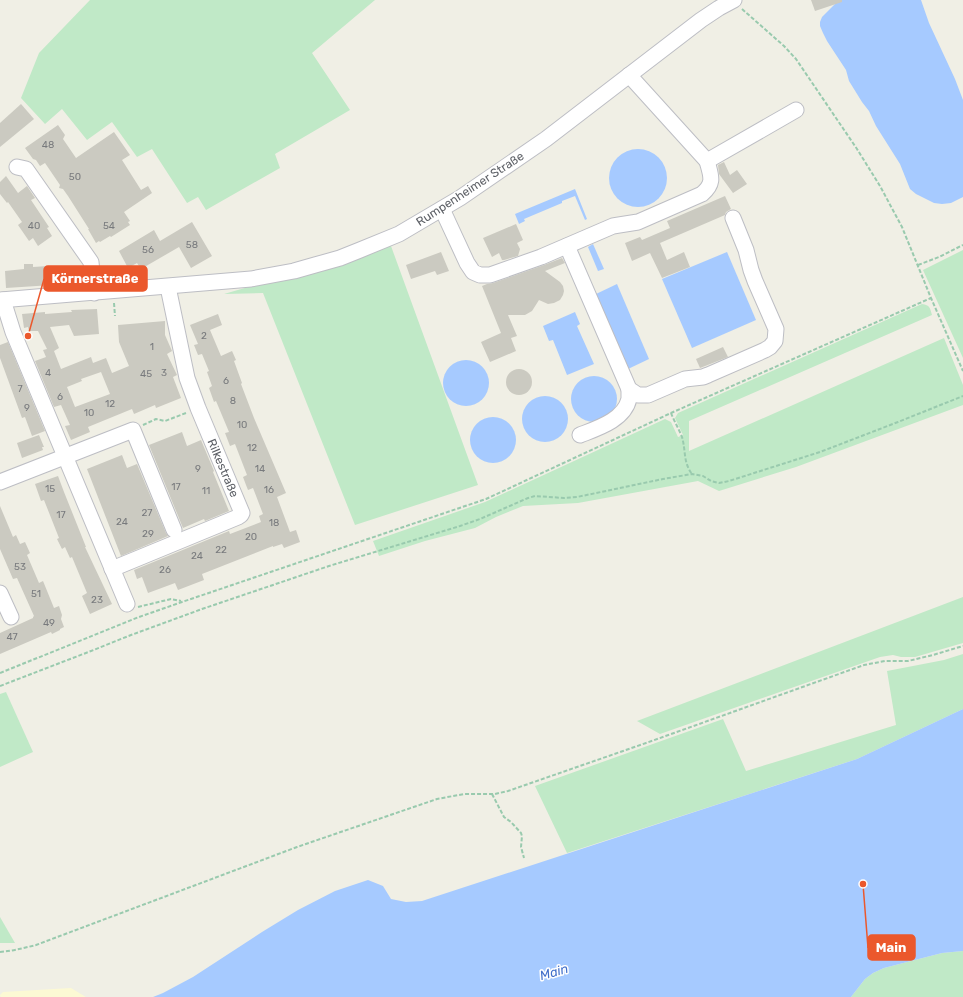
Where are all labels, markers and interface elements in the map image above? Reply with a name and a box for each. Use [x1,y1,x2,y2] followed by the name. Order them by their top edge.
[42,139,54,151] house number: 48
[414,149,527,229] street label: Rumpenheimer Straße
[69,171,81,183] house number: 50
[28,220,40,232] house number: 40
[103,220,115,232] house number: 54
[186,239,198,251] house number: 58
[142,244,154,256] house number: 56
[44,266,147,291] callout: Körnerstraße
[52,271,139,286] text: Körnerstraße
[201,330,207,342] house number: 2
[150,341,154,353] house number: 1
[45,367,51,379] house number: 4
[161,367,167,379] house number: 3
[140,368,152,380] house number: 45
[223,375,229,387] house number: 6
[17,383,23,395] house number: 7
[57,391,63,403] house number: 6
[230,395,236,407] house number: 8
[105,398,115,410] house number: 12
[24,402,30,414] house number: 9
[84,407,94,419] house number: 10
[237,419,247,431] house number: 10
[204,437,242,500] street label: Rilkestraße
[247,442,257,454] house number: 12
[195,463,201,475] house number: 9
[255,463,265,475] house number: 14
[171,481,181,493] house number: 17
[45,483,55,495] house number: 15
[264,484,274,496] house number: 16
[202,485,210,497] house number: 11
[142,507,153,519] house number: 27
[56,509,66,521] house number: 17
[116,516,128,528] house number: 24
[269,517,279,529] house number: 18
[142,528,154,540] house number: 29
[245,531,257,543] house number: 20
[215,544,227,556] house number: 22
[191,550,203,562] house number: 24
[14,561,26,573] house number: 53
[159,564,171,576] house number: 26
[31,588,41,600] house number: 51
[91,594,103,606] house number: 23
[43,617,55,629] house number: 49
[6,631,18,643] house number: 47
[868,935,915,960] callout: Main
[876,940,906,955] text: Main
[538,961,570,983] water label: Main

